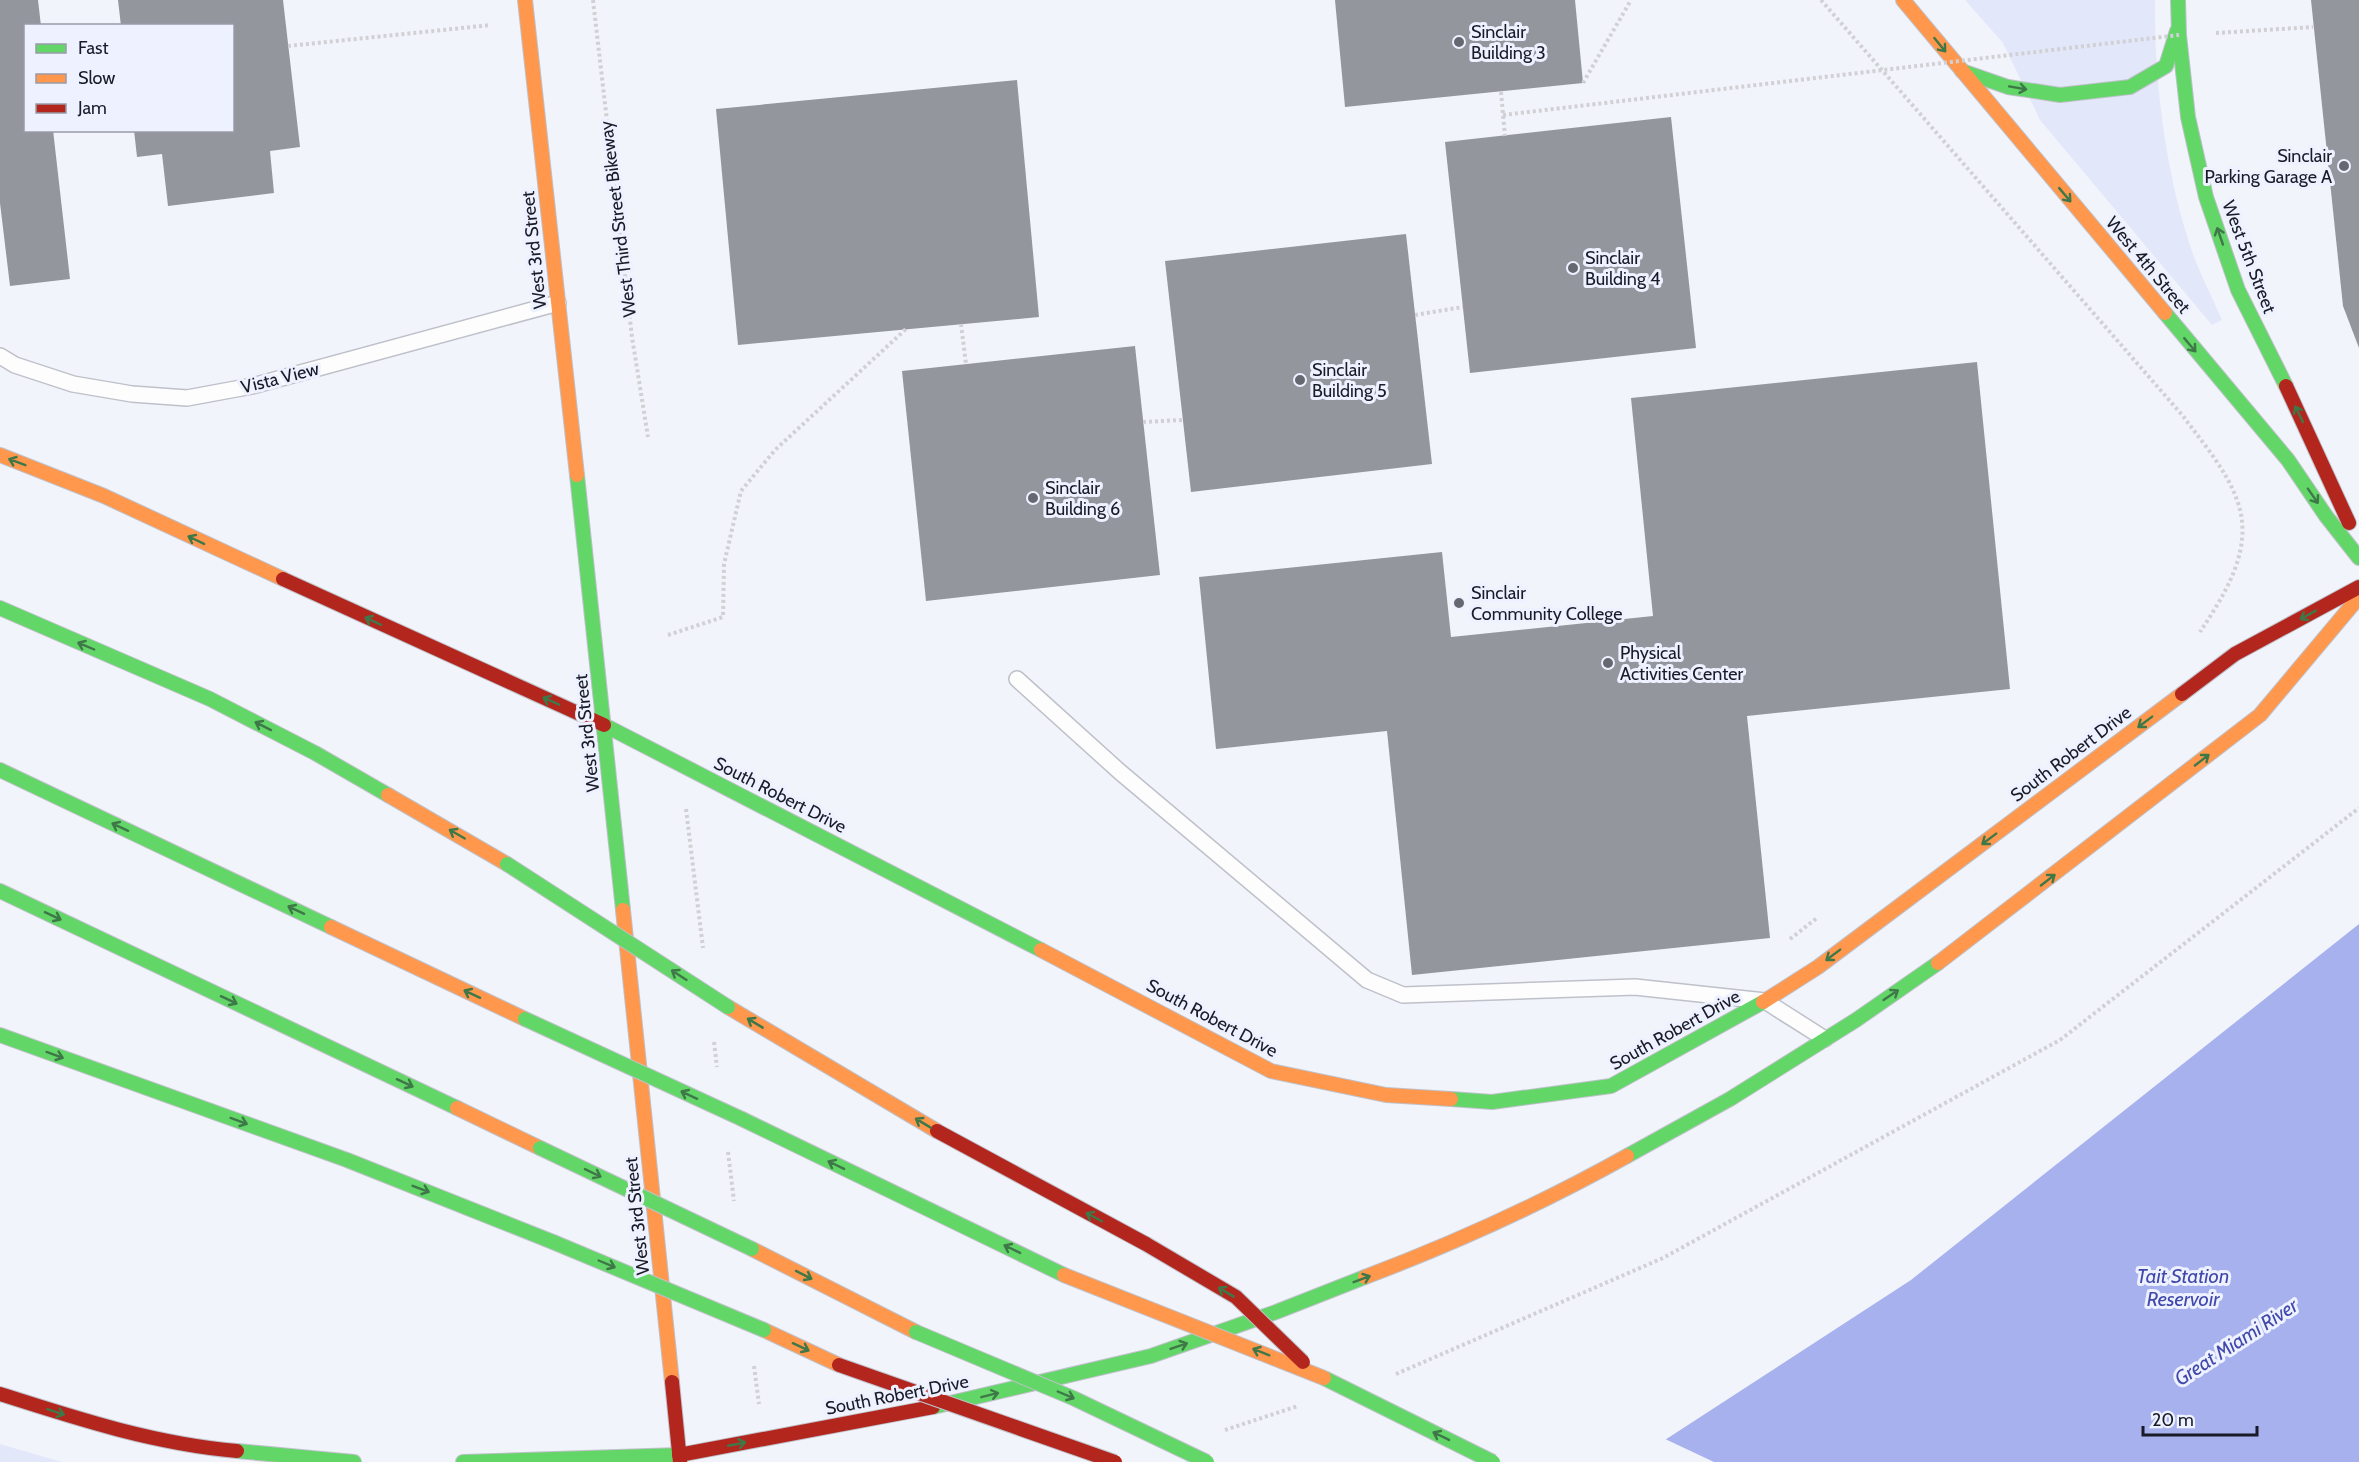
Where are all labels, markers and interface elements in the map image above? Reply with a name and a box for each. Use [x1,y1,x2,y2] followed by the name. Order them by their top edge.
[1471,21,1546,64] place label: Sinclair Building 3
[24,24,234,132] legend
[1452,35,1466,49] marker: Sinclair Building 3
[78,37,109,59] text: Fast
[1934,37,1947,53] one-way arrow
[78,67,115,89] text: Slow
[2007,83,2027,94] one-way arrow
[77,97,107,119] text: Jam
[595,120,641,318] street label: West Third Street Bikeway
[2204,145,2332,188] place label: Sinclair Parking Garage A
[2337,159,2351,173] marker: Sinclair Parking Garage A
[2059,187,2072,203] one-way arrow
[517,190,551,310] street label: West 3rd Street
[2217,198,2281,316] street label: West 5th Street
[2101,212,2195,318] street label: West 4th Street
[2213,227,2224,246] one-way arrow
[1585,247,1660,290] place label: Sinclair Building 4
[1566,261,1580,275] marker: Sinclair Building 4
[2184,336,2197,352] one-way arrow
[239,358,321,398] street label: Vista View
[1312,359,1387,402] place label: Sinclair Building 5
[1293,373,1307,387] marker: Sinclair Building 5
[2293,405,2305,423] one-way arrow
[8,456,27,467] one-way arrow
[1045,477,1120,520] place label: Sinclair Building 6
[2307,488,2319,504] one-way arrow
[1026,491,1040,505] marker: Sinclair Building 6
[187,533,205,545] one-way arrow
[1471,582,1622,625] place label: Sinclair Community College
[1452,596,1466,610] marker: Sinclair Community College
[2299,610,2317,621] one-way arrow
[365,615,383,626] one-way arrow
[77,639,95,651] one-way arrow
[1620,642,1743,685] place label: Physical Activities Center
[1601,656,1615,670] marker: Physical Activities Center
[570,673,604,793] street label: West 3rd Street
[542,695,560,706] one-way arrow
[2006,701,2136,807] street label: South Robert Drive
[2138,715,2154,728] one-way arrow
[254,720,272,732] one-way arrow
[710,752,850,838] street label: South Robert Drive
[2194,754,2210,767] one-way arrow
[111,820,129,832] one-way arrow
[448,828,465,840] one-way arrow
[1981,832,1997,845] one-way arrow
[2040,874,2056,887] one-way arrow
[287,904,305,916] one-way arrow
[43,911,61,923] one-way arrow
[1825,949,1841,962] one-way arrow
[671,969,688,981] one-way arrow
[1143,974,1281,1062] street label: South Robert Drive
[1606,985,1744,1075] street label: South Robert Drive
[463,988,481,999] one-way arrow
[1882,989,1899,1001] one-way arrow
[219,994,237,1006] one-way arrow
[747,1017,764,1029] one-way arrow
[45,1050,64,1061] one-way arrow
[396,1078,414,1090] one-way arrow
[680,1088,698,1099] one-way arrow
[229,1116,247,1127] one-way arrow
[915,1117,932,1129] one-way arrow
[620,1156,654,1276] street label: West 3rd Street
[828,1158,846,1170] one-way arrow
[583,1167,601,1179] one-way arrow
[411,1184,430,1195] one-way arrow
[1086,1211,1103,1223] one-way arrow
[1003,1243,1021,1255] one-way arrow
[598,1259,616,1270] one-way arrow
[2137,1264,2229,1311] water label: Tait Station Reservoir
[795,1270,813,1282] one-way arrow
[1352,1273,1370,1284] one-way arrow
[1218,1285,1235,1297] one-way arrow
[2170,1293,2303,1391] water label: Great Miami River
[1169,1340,1188,1351] one-way arrow
[792,1342,810,1354] one-way arrow
[1252,1346,1271,1357] one-way arrow
[823,1370,971,1420] street label: South Robert Drive
[980,1388,999,1400] one-way arrow
[1057,1390,1075,1401] one-way arrow
[2143,1399,2257,1437] scale bar
[46,1407,65,1418] one-way arrow
[2152,1409,2194,1431] text: 20 m
[1432,1430,1450,1441] one-way arrow
[726,1438,746,1449] one-way arrow

